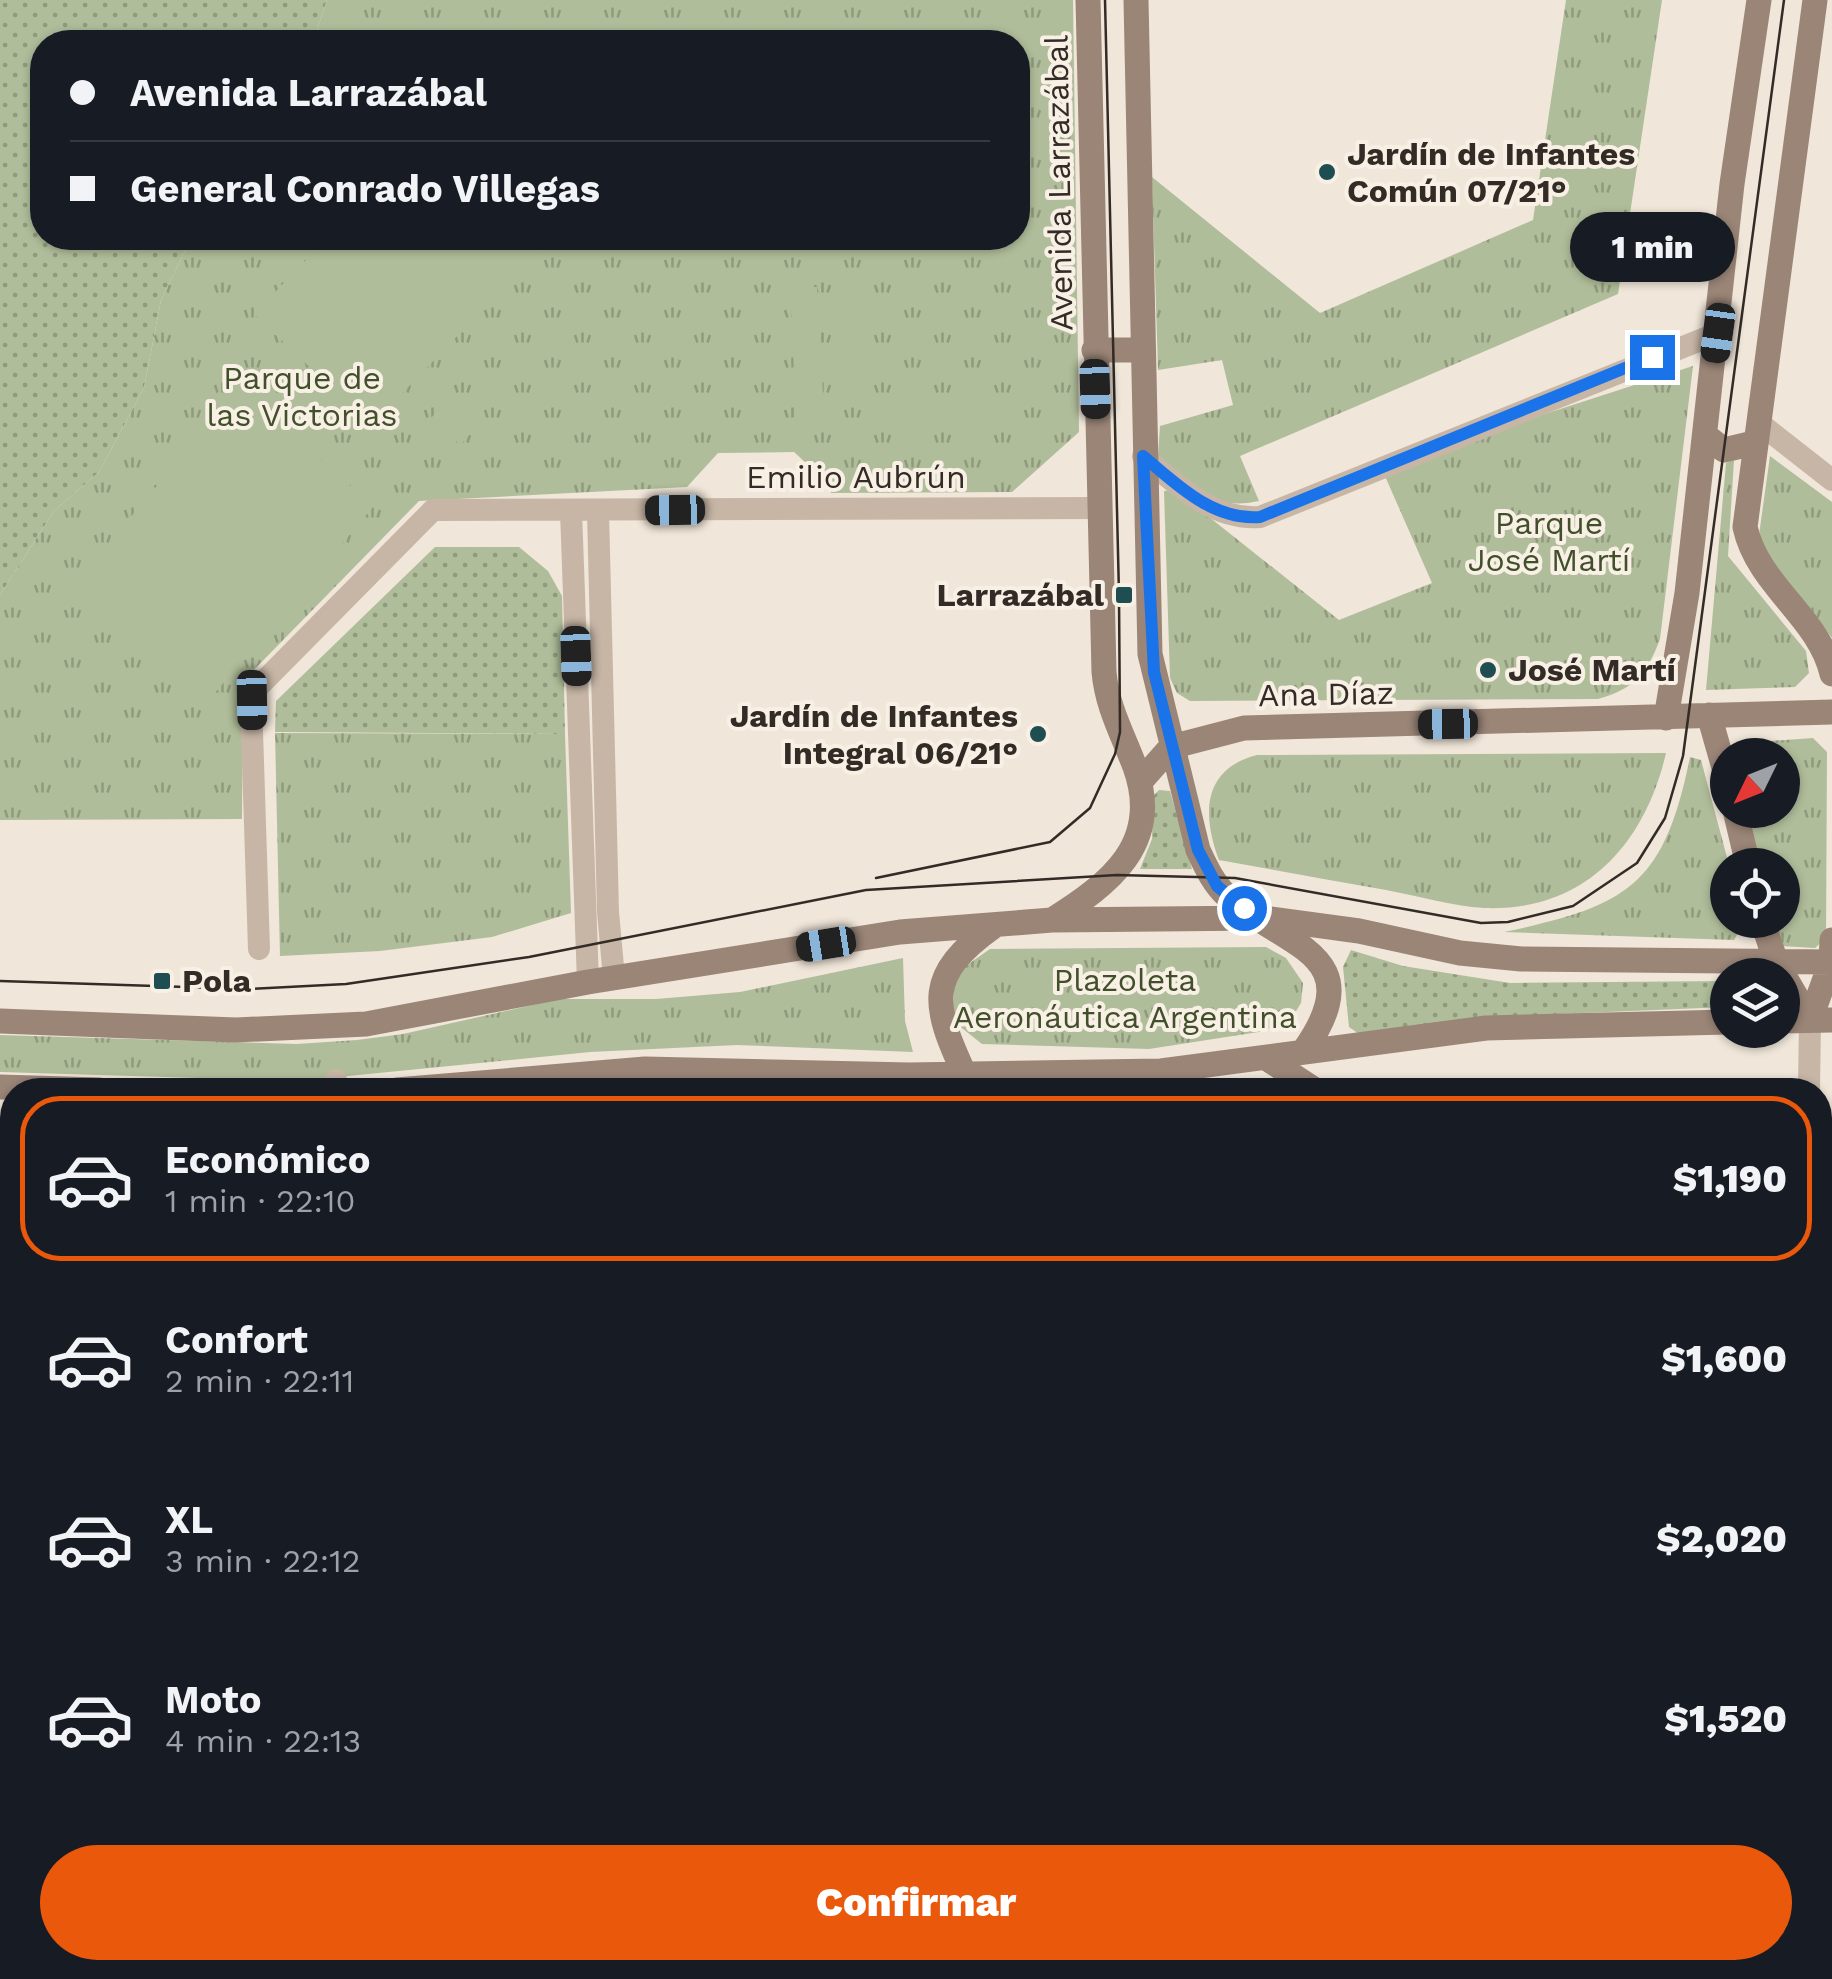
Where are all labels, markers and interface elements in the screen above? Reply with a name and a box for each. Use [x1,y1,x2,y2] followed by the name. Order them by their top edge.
[1037,34,1081,331] street label: Avenida Larrazábal
[130,71,487,115] text: Avenida Larrazábal
[1347,135,1635,210] place label: Jardín de Infantes Común 07/21°
[1316,161,1338,183] marker: Jardín de Infantes Común 07/21°
[130,167,600,211] text: General Conrado Villegas
[1570,212,1734,282] callout: 1 min
[1611,228,1694,266] text: 1 min
[1699,301,1737,365] car
[1630,335,1675,380] route end
[1079,358,1111,420] car
[207,359,397,434] park label: Parque de las Victorias
[746,458,966,496] street label: Emilio Aubrún
[645,494,705,526] car
[1468,504,1630,579] park label: Parque José Martí
[936,576,1105,614] place label: Larrazábal
[1113,584,1135,606] marker: Larrazábal
[560,625,592,687] car
[1508,651,1676,689] place label: José Martí
[1477,659,1499,681] marker: José Martí
[236,670,268,730] car
[1258,674,1394,714] street label: Ana Díaz
[730,697,1018,772] place label: Jardín de Infantes Integral 06/21°
[1418,708,1478,740] car
[1027,723,1049,745] marker: Jardín de Infantes Integral 06/21°
[1710,738,1800,828] north arrow
[1710,738,1800,1048] map controls
[1710,848,1800,938] button: locate
[1222,886,1267,931] route start
[794,924,858,964] car
[1710,958,1800,1048] button: layers
[953,961,1297,1036] park label: Plazoleta Aeronáutica Argentina
[182,962,252,1000] place label: Pola
[151,970,173,992] marker: Pola
[45,1134,135,1224] icon: car
[165,1138,370,1182] text: Económico
[1673,1157,1787,1201] text: $1,190
[165,1182,355,1220] text: 1 min · 22:10
[45,1314,135,1404] icon: car
[165,1318,308,1362] text: Confort
[1661,1337,1787,1381] text: $1,600
[165,1362,354,1400] text: 2 min · 22:11
[45,1494,135,1584] icon: car
[165,1498,213,1542] text: XL
[1656,1517,1787,1561] text: $2,020
[165,1542,360,1580] text: 3 min · 22:12
[45,1674,135,1764] icon: car
[165,1678,261,1722] text: Moto
[1664,1697,1787,1741] text: $1,520
[165,1722,361,1760] text: 4 min · 22:13
[40,1845,1792,1960] button: Confirmar

